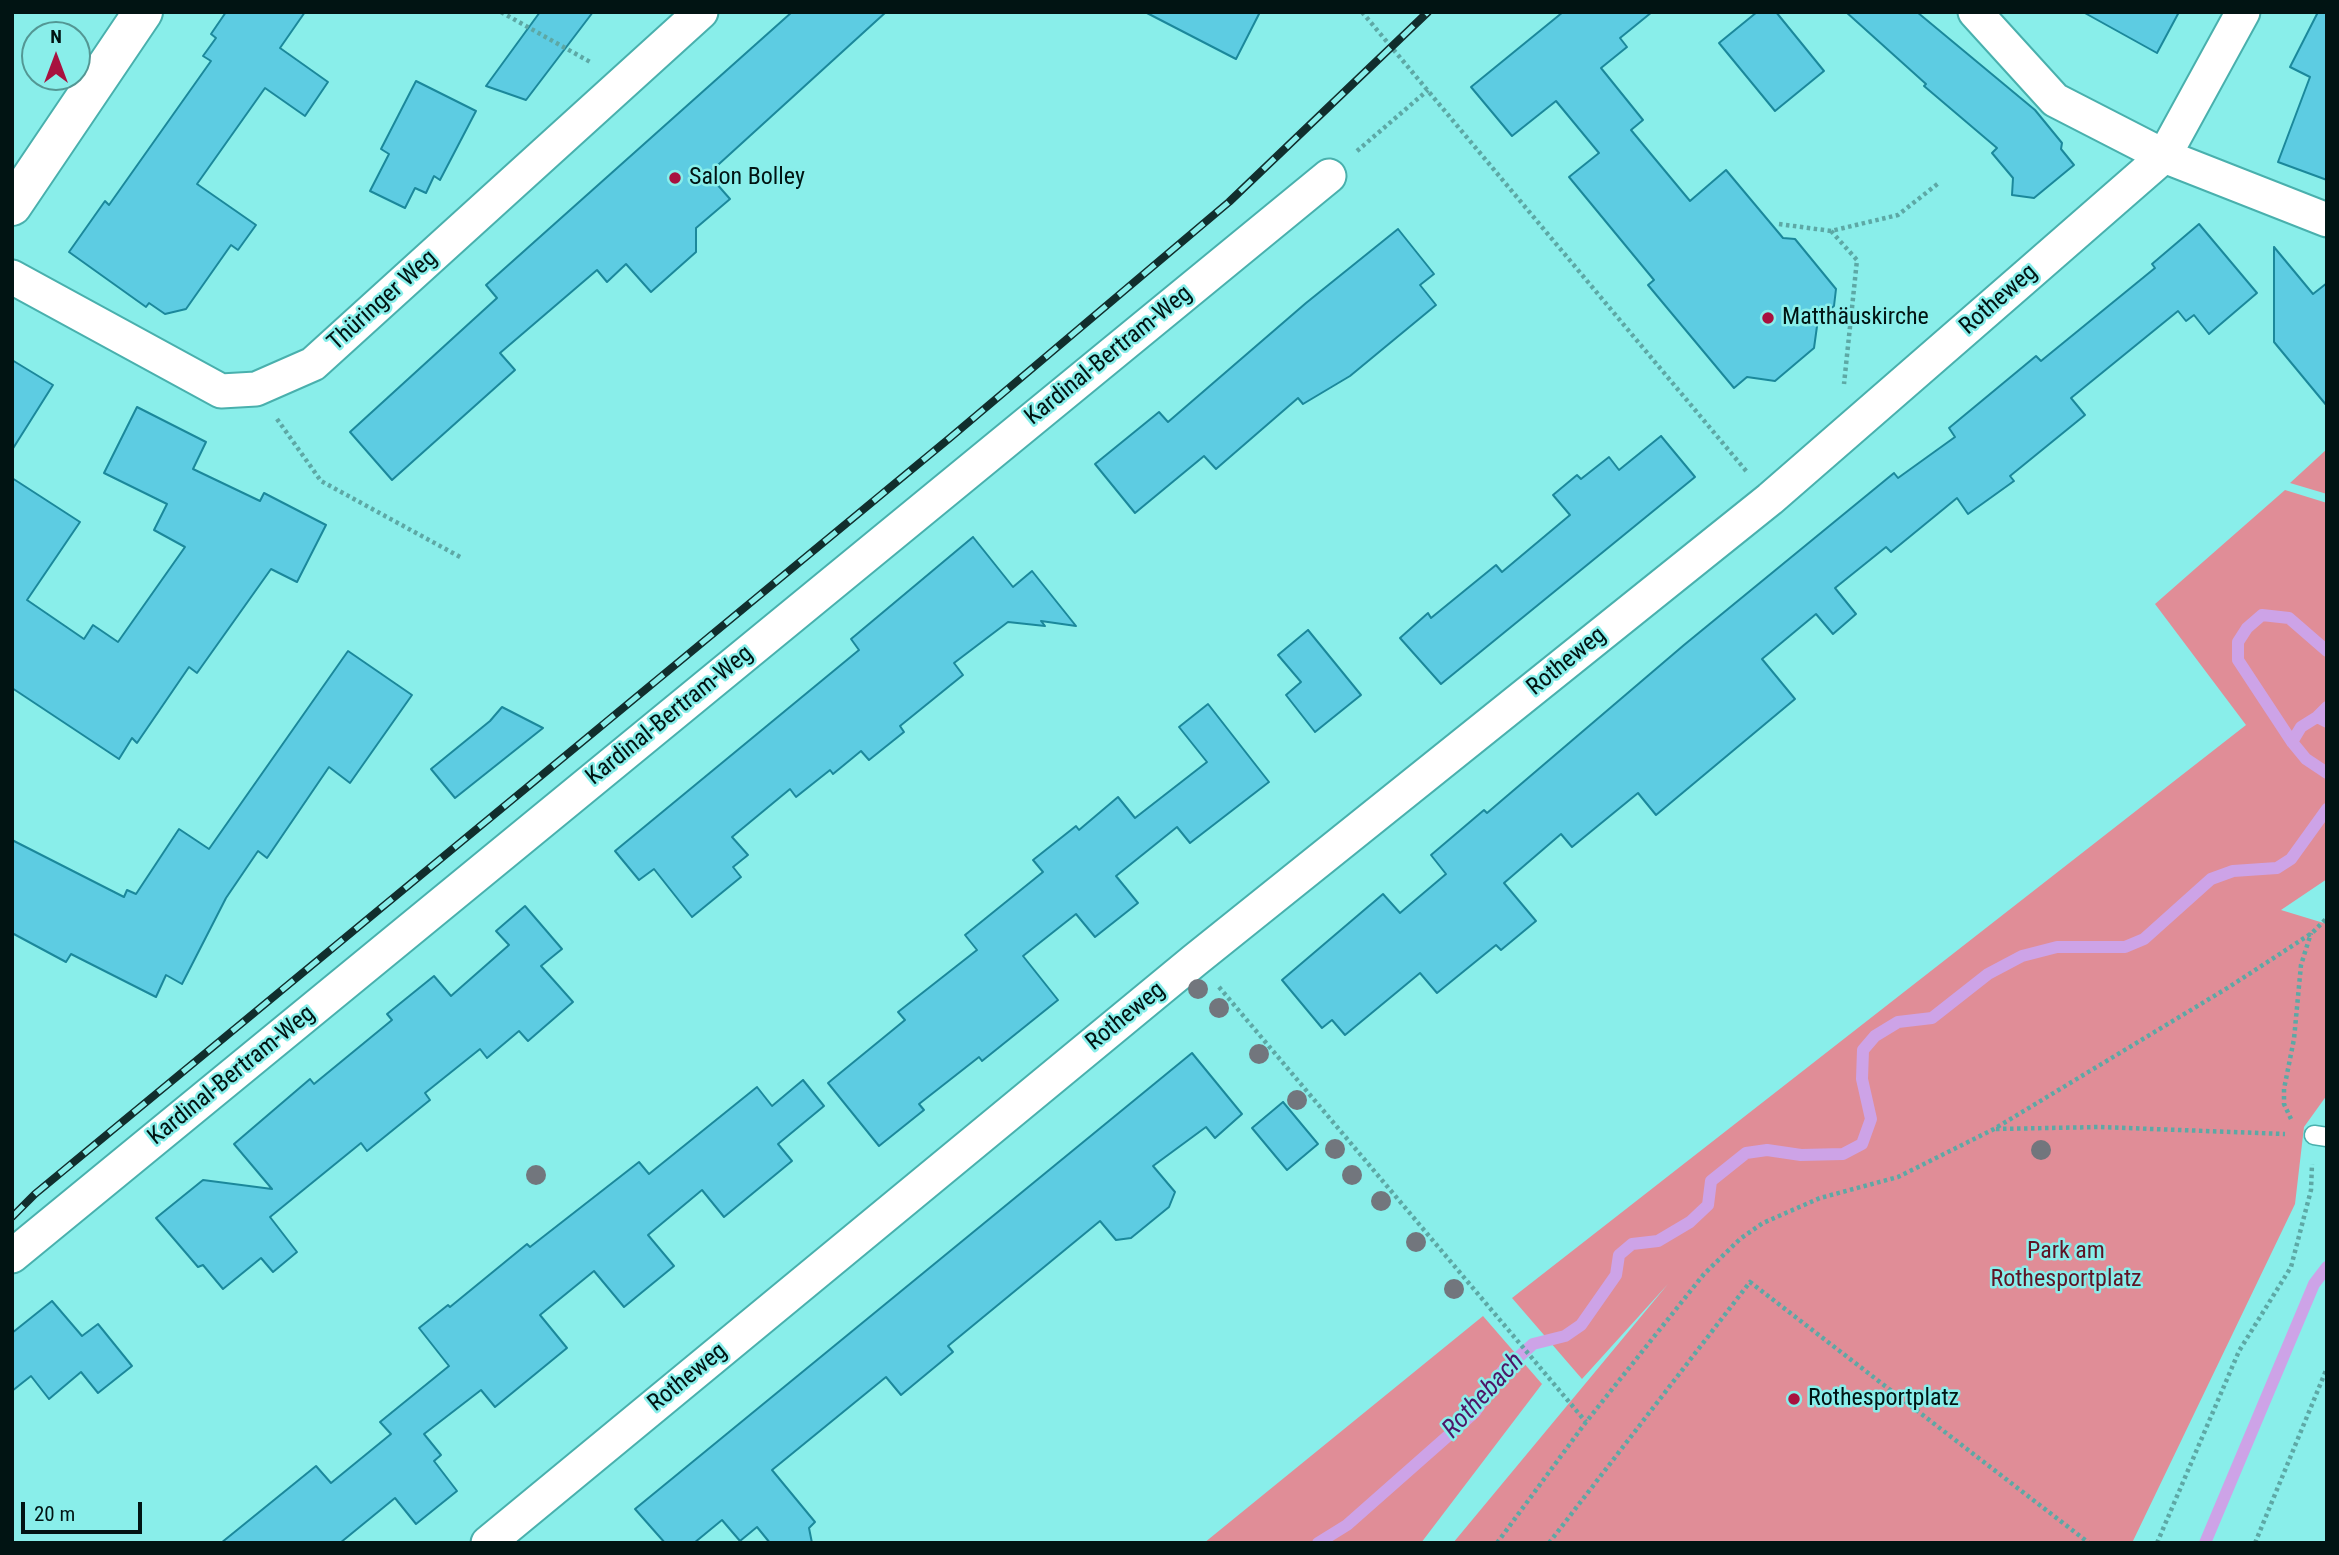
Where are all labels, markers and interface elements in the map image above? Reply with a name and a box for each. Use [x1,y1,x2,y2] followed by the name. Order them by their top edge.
[21,21,91,91] north arrow
[50,25,62,48] text: N
[689,164,805,192] place label: Salon Bolley
[667,170,683,186] marker: Salon Bolley
[322,244,444,358] street label: Thüringer Weg
[1954,258,2044,342] street label: Rotheweg
[1020,280,1198,432] street label: Kardinal-Bertram-Weg
[1782,304,1929,332] place label: Matthäuskirche
[1760,310,1776,326] marker: Matthäuskirche
[1522,621,1612,703] street label: Rotheweg
[581,640,759,792] street label: Kardinal-Bertram-Weg
[1081,976,1171,1058] street label: Rotheweg
[143,1000,321,1152] street label: Kardinal-Bertram-Weg
[1990,1238,2142,1294] park label: Park am Rothesportplatz
[643,1337,733,1419] street label: Rotheweg
[1436,1347,1532,1445] water label: Rothebach
[1808,1385,1959,1413] place label: Rothesportplatz
[1786,1391,1802,1407] marker: Rothesportplatz
[24,1488,145,1532] scale bar
[34,1502,75,1526] text: 20 m

